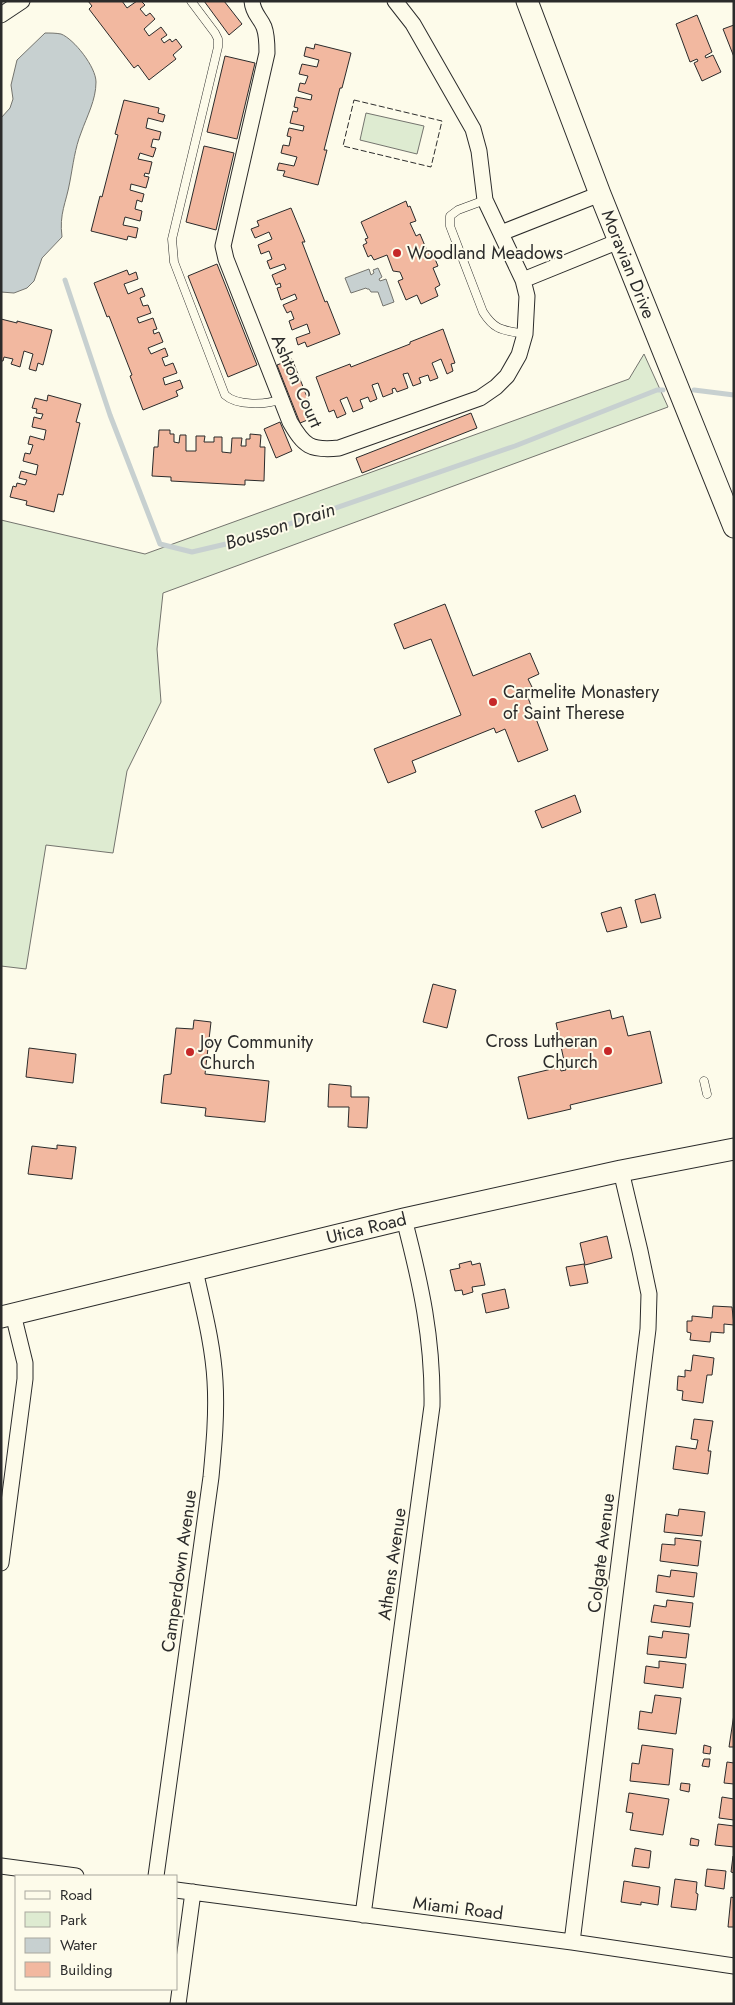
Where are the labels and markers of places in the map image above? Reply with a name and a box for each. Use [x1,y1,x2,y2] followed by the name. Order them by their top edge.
[407,240,563,266] place label: Woodland Meadows
[391,247,403,259] marker: Woodland Meadows
[503,679,659,726] place label: Carmelite Monastery of Saint Therese
[487,696,499,708] marker: Carmelite Monastery of Saint Therese
[486,1028,598,1075] place label: Cross Lutheran Church
[198,1029,313,1076] place label: Joy Community Church
[602,1045,614,1057] marker: Cross Lutheran Church
[184,1046,196,1058] marker: Joy Community Church

